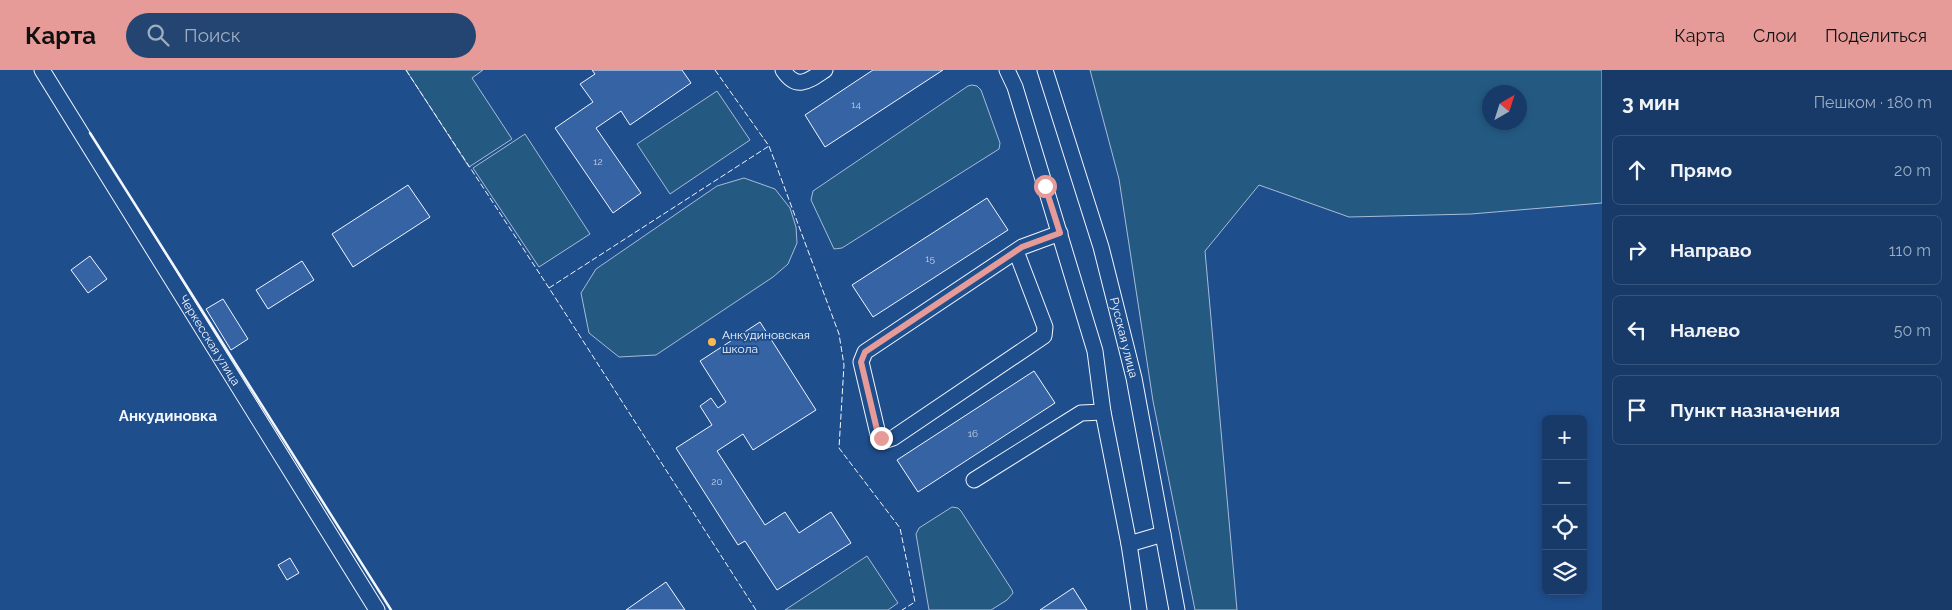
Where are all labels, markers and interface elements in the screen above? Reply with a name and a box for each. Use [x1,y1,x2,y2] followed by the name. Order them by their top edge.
[126,13,476,58] search box
[25,21,96,50] text: Карта
[144,21,172,49] icon: search
[184,24,241,46] text: Поиск
[1674,25,1725,46] text: Карта
[1753,25,1797,46] text: Слои
[1825,25,1927,46] text: Поделиться
[1482,85,1527,130] north arrow
[1622,90,1680,115] text: 3 мин
[1814,93,1932,112] text: Пешком · 180 m
[851,99,861,110] house number: 14
[593,156,603,167] house number: 12
[1623,156,1651,184] icon: ahead
[1670,159,1732,181] text: Прямо
[1894,161,1931,180] text: 20 m
[1034,175,1057,198] route start
[1623,236,1651,264] icon: right
[1670,239,1751,261] text: Направо
[1889,241,1931,260] text: 110 m
[925,253,935,264] house number: 15
[176,292,243,388] street label: Черкесская улица
[1107,296,1141,379] street label: Русская улица
[1623,316,1651,344] icon: left
[1670,319,1740,341] text: Налево
[1894,321,1931,340] text: 50 m
[722,328,810,356] place label: Анкудиновская школа
[706,336,718,348] marker: Анкудиновская школа
[1623,396,1651,424] icon: arrive
[1670,399,1840,421] text: Пункт назначения
[119,407,218,425] district label: Анкудиновка
[1542,415,1587,595] map controls
[1542,415,1587,460] button: +
[870,427,893,450] route end
[968,428,978,439] house number: 16
[1542,460,1587,505] button: −
[711,476,723,487] house number: 20
[1542,505,1587,550] button: locate
[1542,550,1587,595] button: layers

